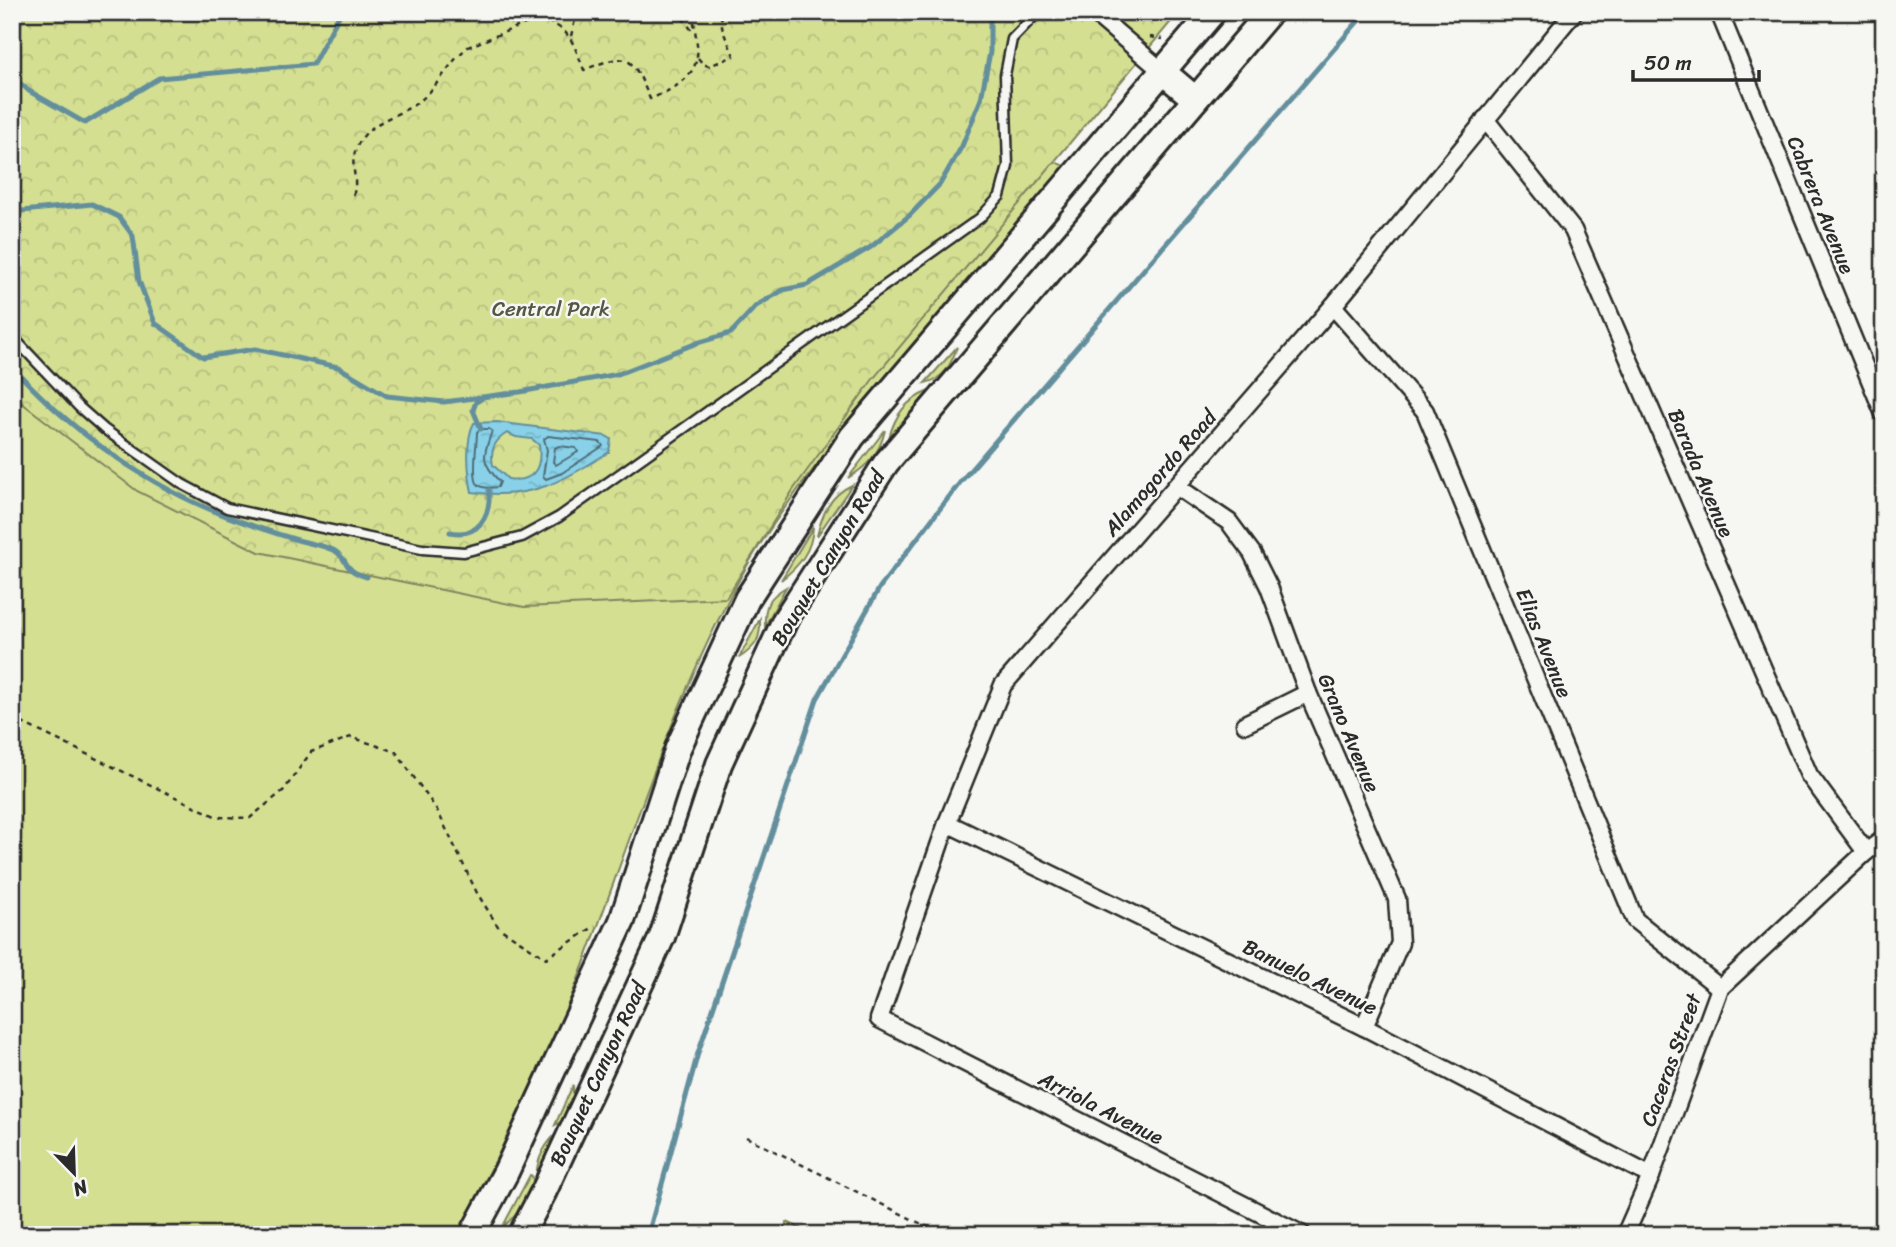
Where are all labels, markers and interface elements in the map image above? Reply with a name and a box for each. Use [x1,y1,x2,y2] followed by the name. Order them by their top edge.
[1633,38,1759,82] scale bar
[1644,44,1692,82] text: 50 m
[1776,130,1866,280] street label: Cabrera Avenue
[492,290,610,328] park label: Central Park
[1093,399,1228,546] street label: Alamogordo Road
[1657,402,1745,544] street label: Barada Avenue
[760,461,897,654] street label: Bouquet Canyon Road
[1505,582,1583,704] street label: Elias Avenue
[1307,667,1391,799] street label: Grano Avenue
[1236,928,1384,1026] street label: Banuelo Avenue
[538,973,658,1173] street label: Bouquet Canyon Road
[1629,987,1713,1132] street label: Caceras Street
[1031,1060,1170,1156] street label: Arriola Avenue
[38,1138,108,1208] north arrow
[67,1170,94,1206] text: N

